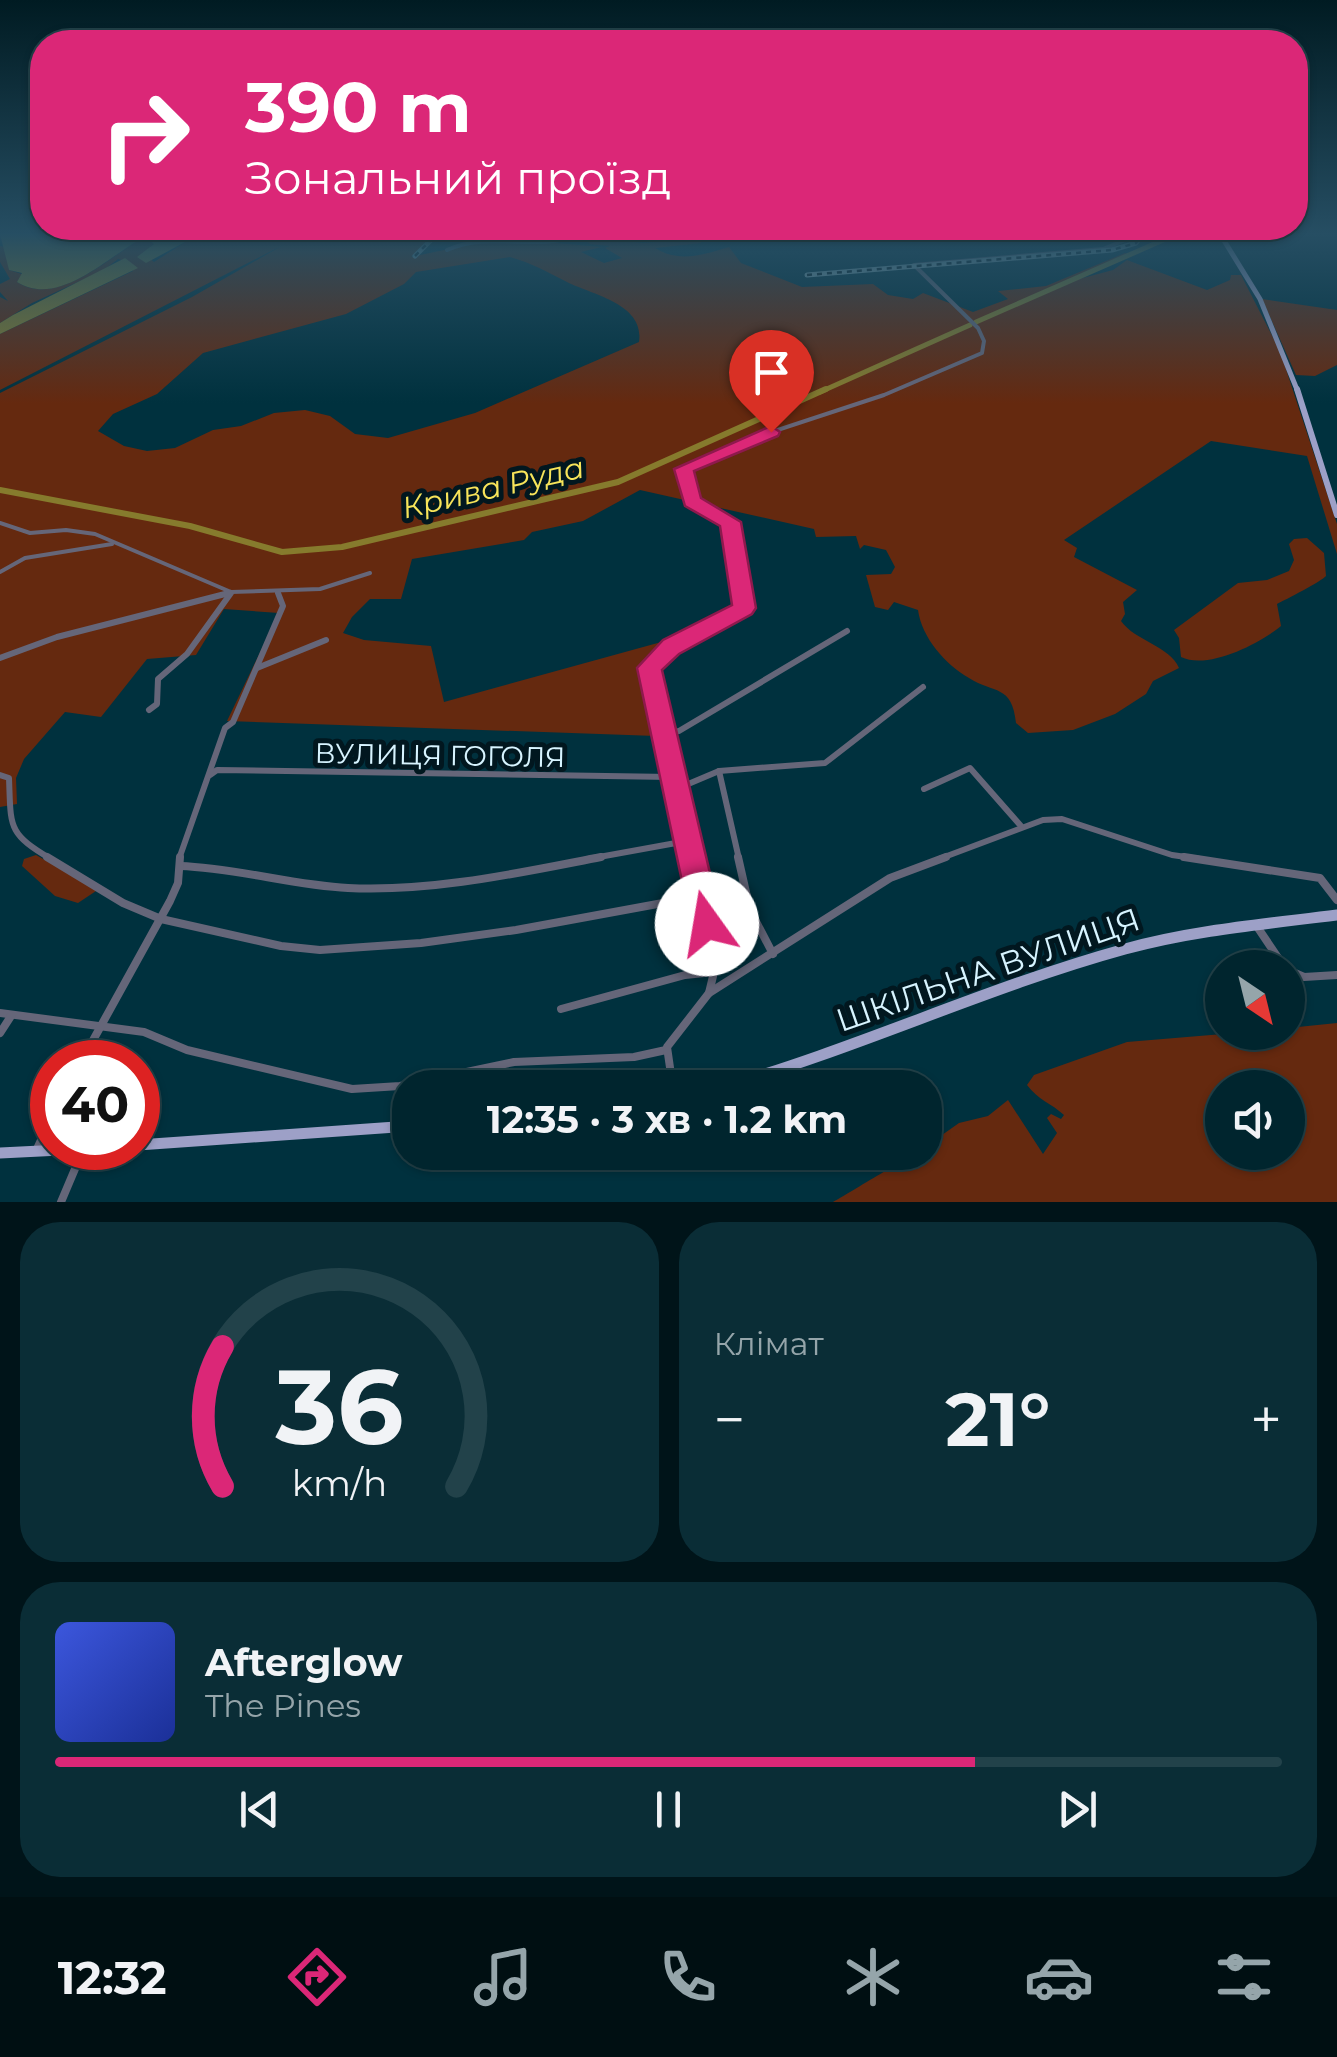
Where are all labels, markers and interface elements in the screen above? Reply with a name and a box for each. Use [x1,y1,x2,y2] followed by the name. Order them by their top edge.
[245,64,472,150] text: 390 m
[80,70,210,200] icon: right
[245,150,671,205] text: Зональний проїзд
[729,330,814,433] pin
[744,345,799,400] icon: arrive
[398,449,588,526] water label: Крива Руда
[314,736,566,774] street label: ВУЛИЦЯ ГОГОЛЯ
[655,872,759,976] position arrow
[831,899,1145,1040] street label: ШКІЛЬНА ВУЛИЦЯ
[1205,950,1305,1050] north arrow
[1205,950,1305,1170] map controls
[30,1040,160,1170] speed limit sign: 40
[1205,1070,1305,1170] button: sound
[487,1096,847,1143] text: 12:35 · 3 хв · 1.2 km
[714,1324,824,1363] text: Клімат
[274,1343,403,1470] text: 36
[945,1373,1050,1465] text: 21°
[714,1386,745,1453] text: −
[1250,1386,1282,1453] text: +
[292,1461,387,1505] text: km/h
[205,1639,403,1686] text: Afterglow
[205,1686,361,1725] text: The Pines
[232,1782,287,1837] icon: previous
[641,1782,696,1837] icon: pause
[1050,1782,1105,1837] icon: next
[282,1942,352,2012] icon: directions
[468,1942,538,2012] icon: music
[653,1942,723,2012] icon: phone
[838,1942,908,2012] icon: climate
[1024,1942,1094,2012] icon: car
[1209,1942,1279,2012] icon: filters
[58,1950,167,2005] text: 12:32

